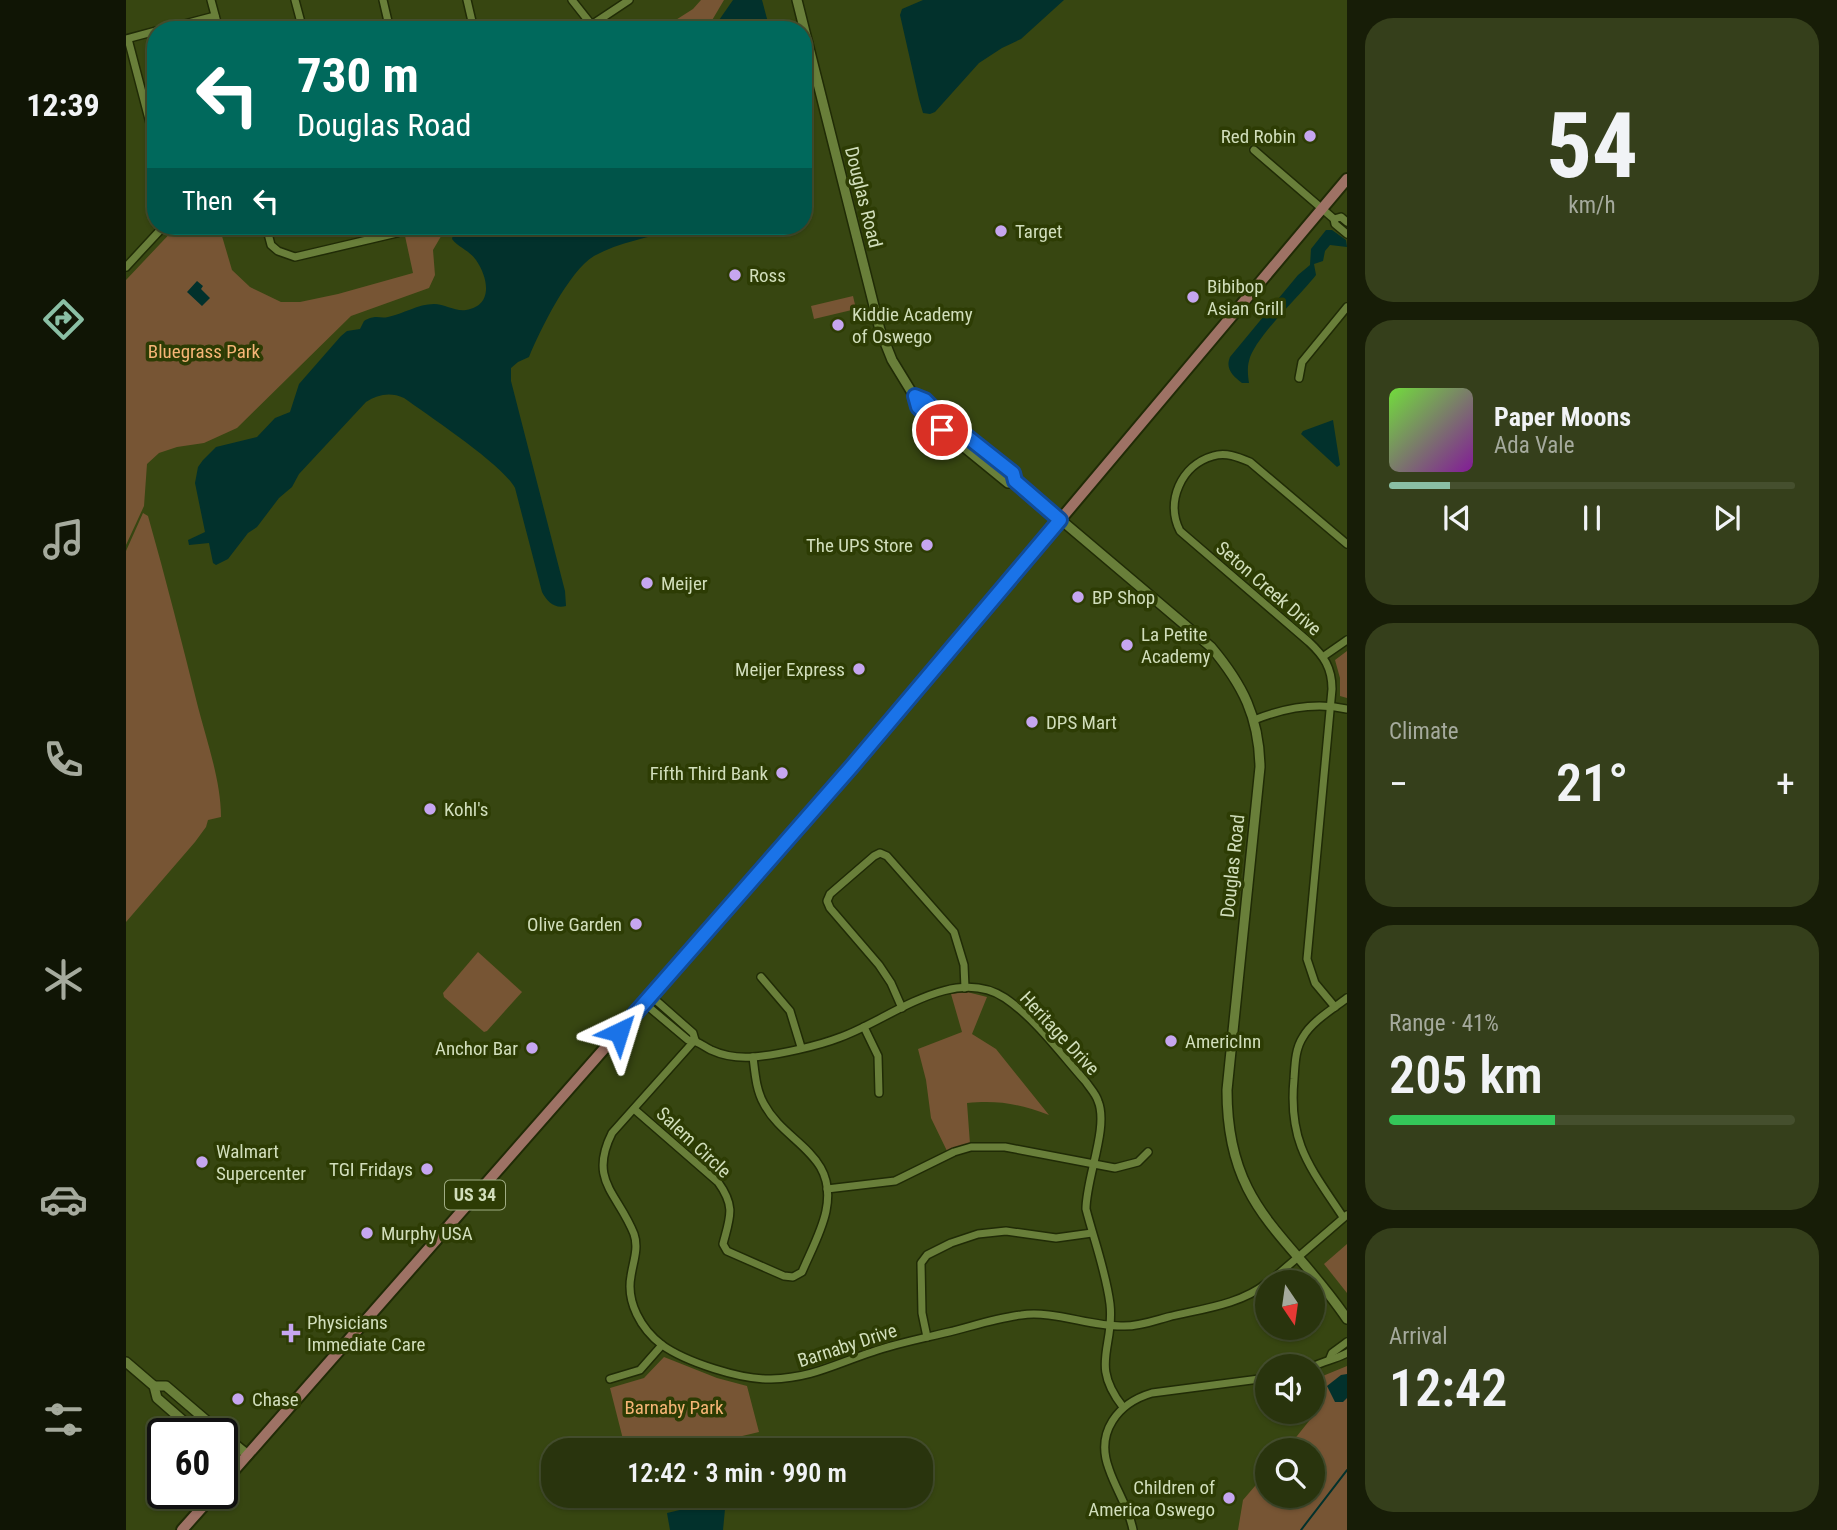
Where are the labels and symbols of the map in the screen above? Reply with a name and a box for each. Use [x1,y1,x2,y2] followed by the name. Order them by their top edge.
[1221,125,1296,148] place label: Red Robin
[1302,128,1318,144] marker: Red Robin
[840,144,887,250] street label: Douglas Road
[1015,220,1062,243] place label: Target
[993,223,1009,239] marker: Target
[749,264,786,287] place label: Ross
[727,267,743,283] marker: Ross
[1207,275,1284,320] place label: Bibibop Asian Grill
[1185,289,1201,305] marker: Bibibop Asian Grill
[852,303,973,348] place label: Kiddie Academy of Oswego
[830,317,846,333] marker: Kiddie Academy of Oswego
[148,340,261,363] park label: Bluegrass Park
[912,400,972,460] pin
[806,534,913,557] place label: The UPS Store
[1211,536,1326,641] street label: Seton Creek Drive
[919,537,935,553] marker: The UPS Store
[661,572,708,595] place label: Meijer
[639,575,655,591] marker: Meijer
[1092,586,1155,609] place label: BP Shop
[1070,589,1086,605] marker: BP Shop
[1141,623,1210,668] place label: La Petite Academy
[1119,637,1135,653] marker: La Petite Academy
[735,658,845,681] place label: Meijer Express
[851,661,867,677] marker: Meijer Express
[1046,711,1117,734] place label: DPS Mart
[1024,714,1040,730] marker: DPS Mart
[650,762,768,785] place label: Fifth Third Bank
[774,765,790,781] marker: Fifth Third Bank
[444,798,488,821] place label: Kohl's
[422,801,438,817] marker: Kohl's
[1216,813,1249,919] street label: Douglas Road
[527,913,622,936] place label: Olive Garden
[628,916,644,932] marker: Olive Garden
[1015,987,1104,1080] street label: Heritage Drive
[582,995,656,1069] position arrow
[1185,1030,1261,1053] place label: AmericInn
[1163,1033,1179,1049] marker: AmericInn
[435,1037,518,1060] place label: Anchor Bar
[524,1040,540,1056] marker: Anchor Bar
[652,1102,736,1183] street label: Salem Circle
[216,1140,306,1185] place label: Walmart Supercenter
[194,1154,210,1170] marker: Walmart Supercenter
[329,1158,413,1181] place label: TGI Fridays
[419,1161,435,1177] marker: TGI Fridays
[445,1180,505,1210] road number: US 34
[381,1222,473,1245] place label: Murphy USA
[359,1225,375,1241] marker: Murphy USA
[1255,1270,1325,1340] north arrow
[307,1311,426,1356] place label: Physicians Immediate Care
[795,1319,900,1372] street label: Barnaby Drive
[281,1323,301,1343] marker: Physicians Immediate Care
[252,1388,299,1411] place label: Chase
[230,1391,246,1407] marker: Chase
[625,1396,724,1419] park label: Barnaby Park
[147,1418,238,1509] speed limit sign: 60
[1088,1476,1215,1521] place label: Children of America Oswego
[1221,1490,1237,1506] marker: Children of America Oswego

